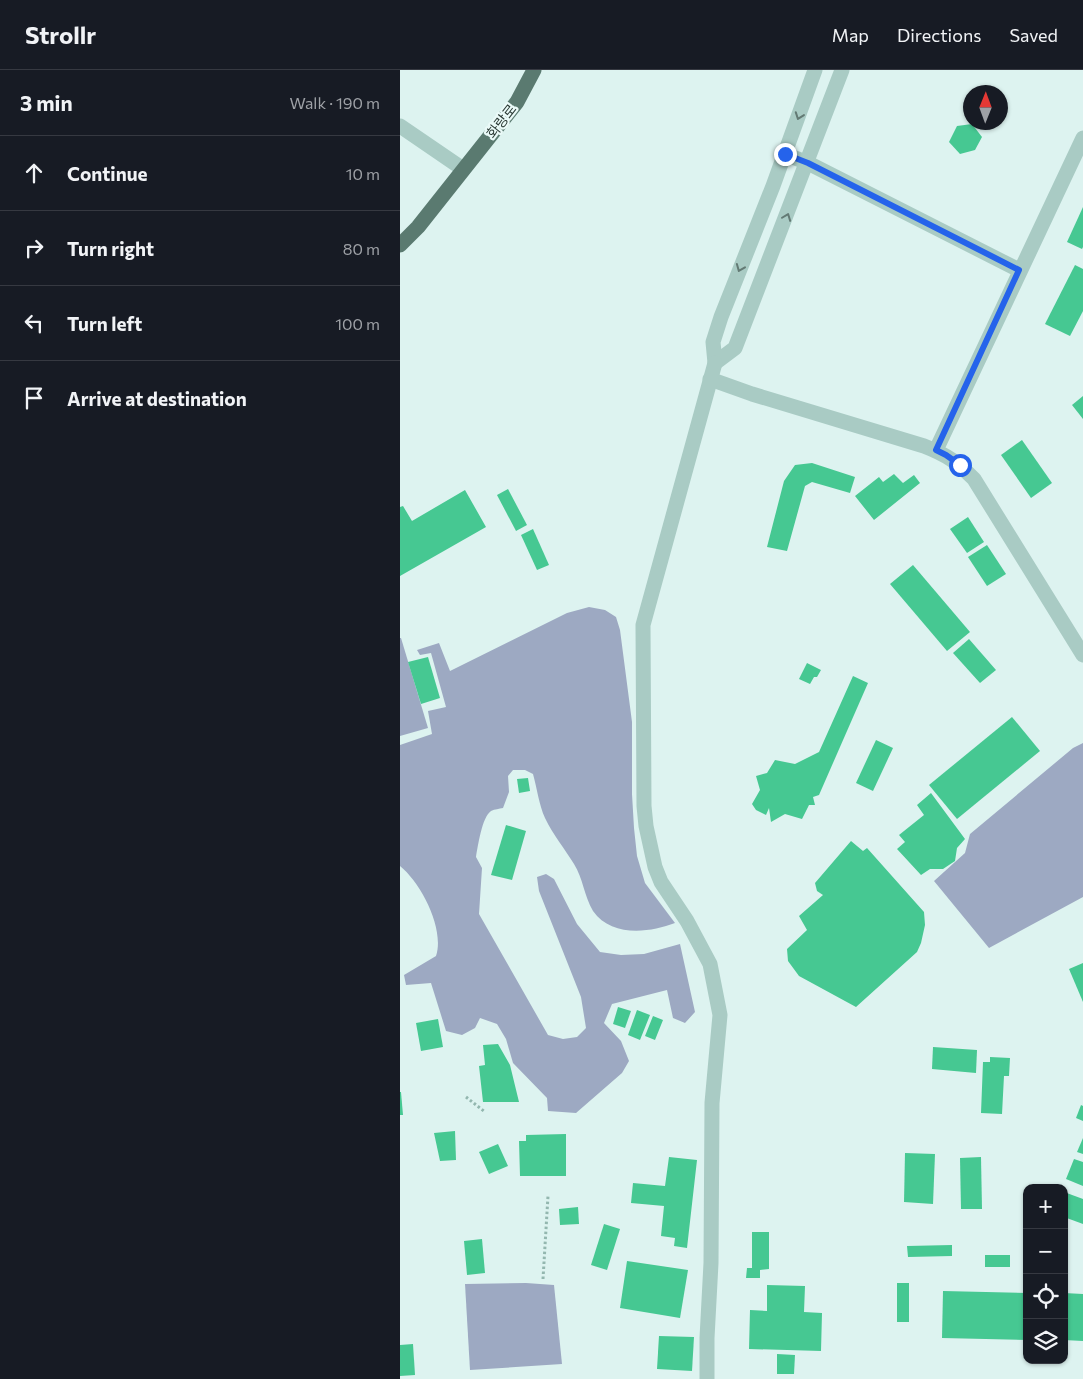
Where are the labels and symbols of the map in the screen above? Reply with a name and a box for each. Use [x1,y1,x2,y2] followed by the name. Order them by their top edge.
[963,85,1008,130] north arrow
[482,100,520,141] street label: 화랑로
[795,111,805,120] one-way arrow
[774,143,797,166] route end
[781,213,791,221] one-way arrow
[736,263,746,271] one-way arrow
[949,454,972,477] route start

